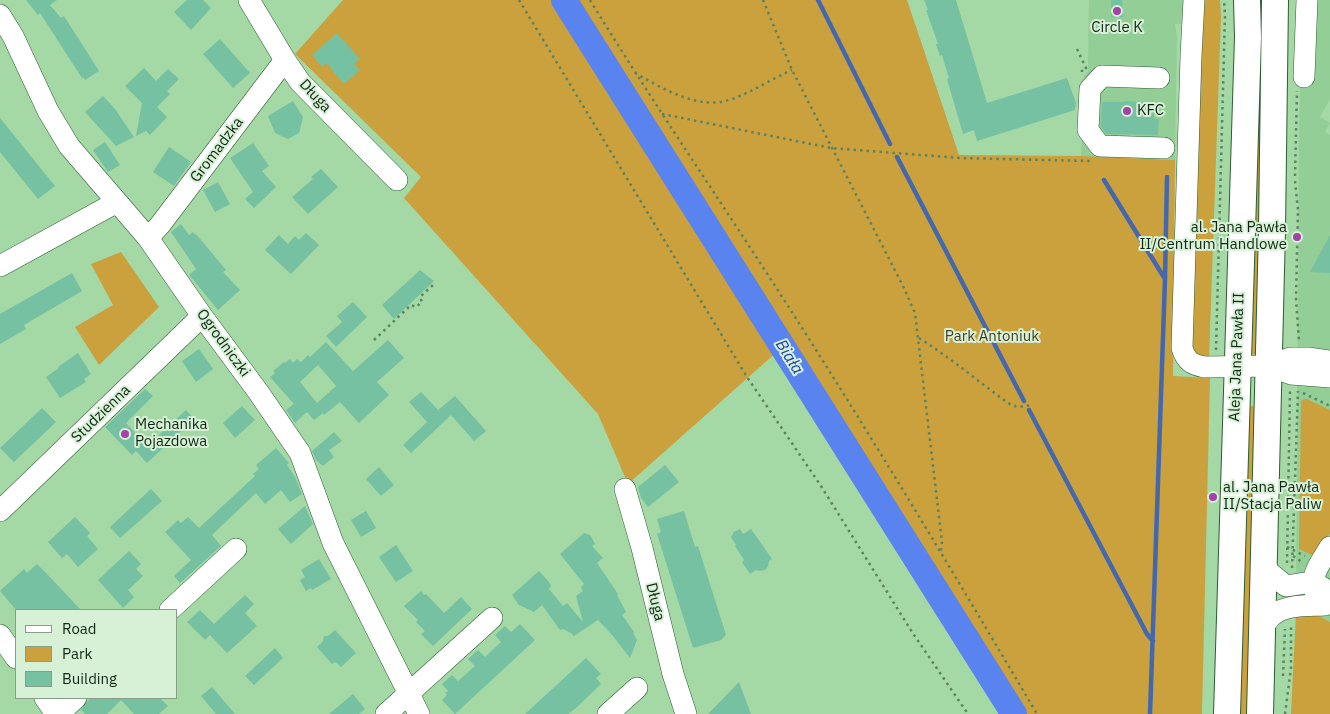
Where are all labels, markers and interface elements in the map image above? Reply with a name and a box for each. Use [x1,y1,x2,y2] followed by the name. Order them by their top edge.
[1111,5,1123,17] marker: Circle K
[1091,19,1143,37] place label: Circle K
[295,76,335,116] street label: Długa
[1137,102,1164,120] place label: KFC
[1121,105,1133,117] marker: KFC
[187,114,247,186] street label: Gromadzka
[1140,219,1287,254] place label: al. Jana Pawła II/Centrum Handlowe
[1291,231,1303,243] marker: al. Jana Pawła II/Centrum Handlowe
[1226,292,1248,422] street label: Aleja Jana Pawła II
[192,306,254,380] street label: Ogrodniczki
[945,328,1039,346] park label: Park Antoniuk
[771,336,807,378] water label: Biała
[68,381,134,447] street label: Studzienna
[135,416,208,451] place label: Mechanika Pojazdowa
[119,428,131,440] marker: Mechanika Pojazdowa
[1223,479,1322,514] place label: al. Jana Pawła II/Stacja Paliw
[1207,491,1219,503] marker: al. Jana Pawła II/Stacja Paliw
[642,581,668,623] street label: Długa
[15,609,178,699] legend
[62,619,97,638] text: Road
[62,644,92,663] text: Park
[62,669,117,688] text: Building

